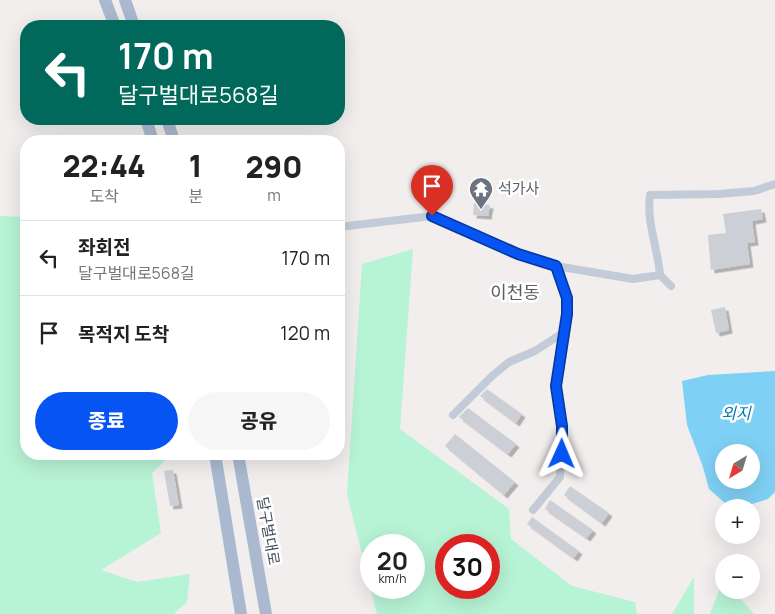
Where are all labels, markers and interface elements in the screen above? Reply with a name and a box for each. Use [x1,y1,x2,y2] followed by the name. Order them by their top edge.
[118,32,214,80] text: 170 m
[35,40,100,105] icon: left
[118,80,279,110] text: 달구벌대로568길
[62,145,146,186] text: 22:44
[189,145,202,186] text: 1
[245,146,302,187] text: 290
[411,165,453,216] pin
[418,172,446,200] icon: arrive
[468,176,494,210] temple icon: 석가사
[498,178,540,199] place label: 석가사
[267,184,281,206] text: m
[89,185,119,207] text: 도착
[188,185,203,207] text: 분
[78,234,130,260] text: 좌회전
[35,244,63,272] icon: left
[282,245,330,271] text: 170 m
[78,262,195,284] text: 달구벌대로568길
[490,280,540,304] district label: 이천동
[35,319,63,347] icon: arrive
[280,320,330,346] text: 120 m
[78,321,169,347] text: 목적지 도착
[35,392,178,450] button: 종료
[188,392,330,450] button: 공유
[721,402,752,424] water label: 외지
[535,427,587,479] position arrow
[715,444,760,489] north arrow
[715,444,760,599] map controls
[252,495,285,567] street label: 달구벌대로
[715,499,760,544] button: +
[435,534,500,599] speed limit sign: 30
[377,543,408,578] text: 20
[715,554,760,599] button: −
[379,570,406,587] text: km/h

